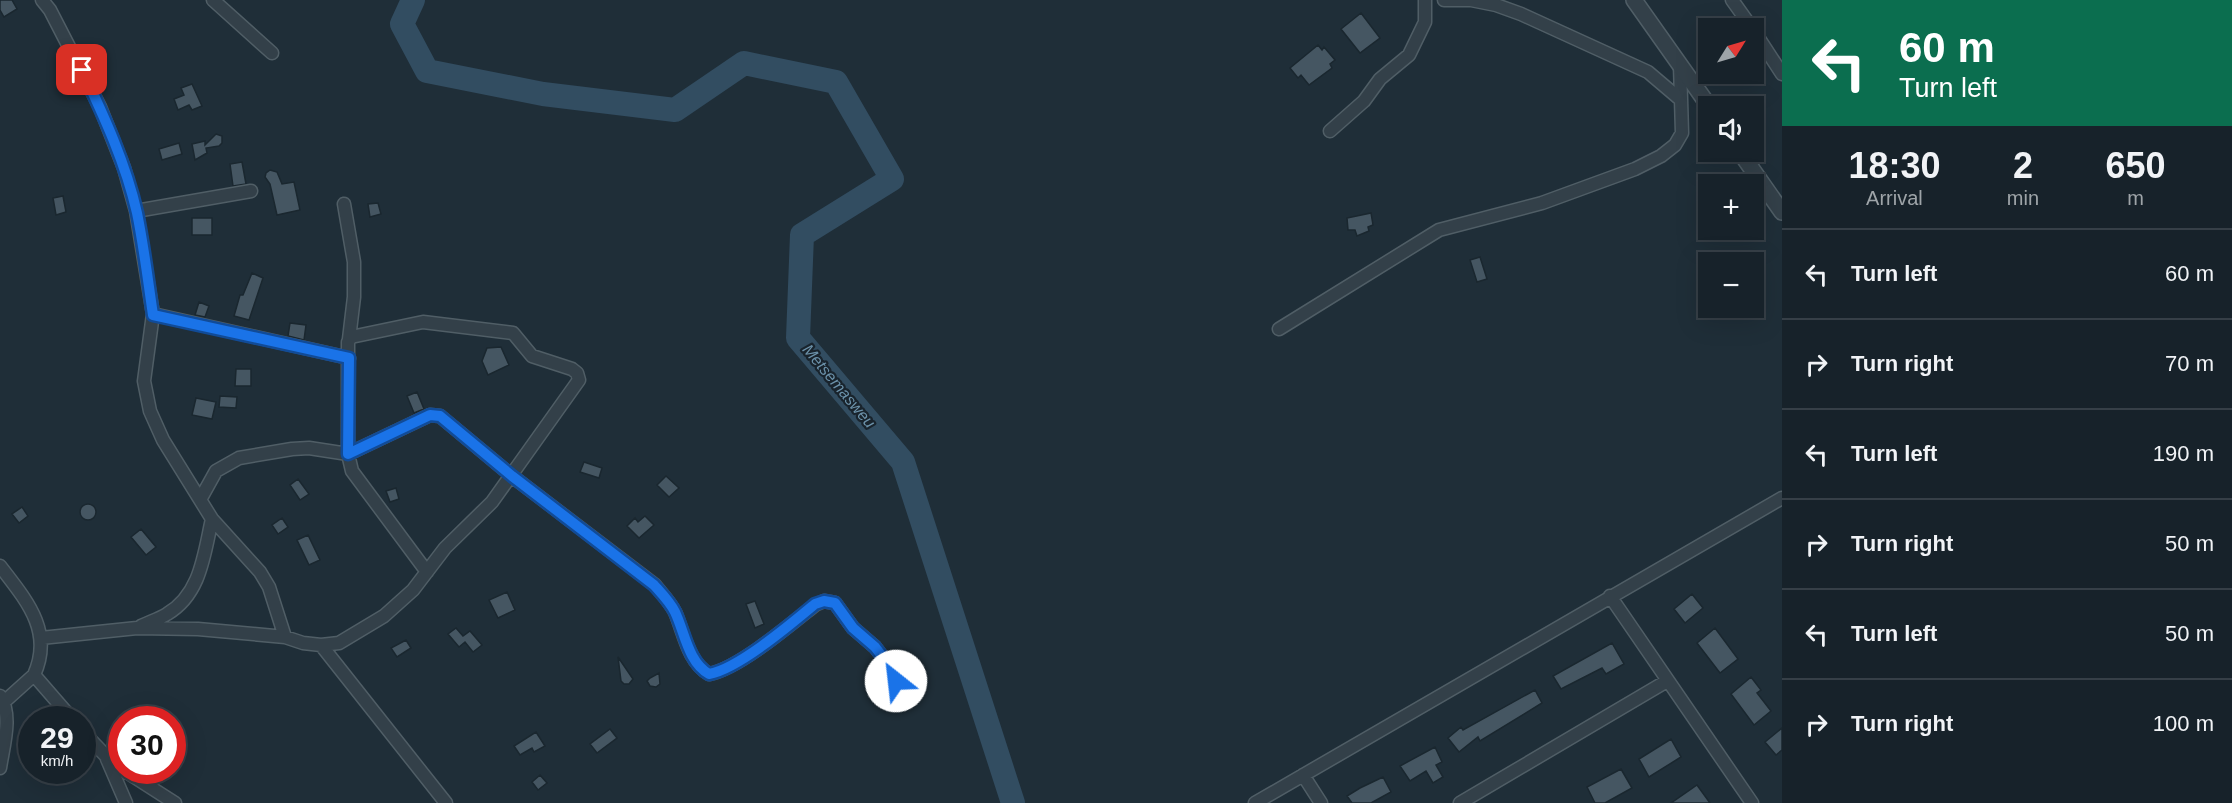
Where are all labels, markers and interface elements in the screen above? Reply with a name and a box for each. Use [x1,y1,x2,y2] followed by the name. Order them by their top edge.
[1698,18,1764,84] north arrow
[1698,18,1764,318] map controls
[1800,24,1878,102] icon: left
[1899,24,1995,71] text: 60 m
[56,44,107,95] pin
[65,53,98,86] icon: arrive
[1899,73,1997,103] text: Turn left
[1698,96,1764,162] button: sound
[1848,145,1940,186] text: 18:30
[2013,145,2033,186] text: 2
[2105,145,2166,186] text: 650
[1698,174,1764,240] button: +
[1866,187,1923,209] text: Arrival
[2007,187,2039,209] text: min
[2127,187,2144,209] text: m
[1698,252,1764,318] button: −
[1800,258,1833,291] icon: left
[1851,261,1937,286] text: Turn left
[2165,261,2214,286] text: 60 m
[799,341,879,431] water label: Metsemasweu
[1800,348,1833,381] icon: right
[1851,351,1953,376] text: Turn right
[2165,351,2214,376] text: 70 m
[1800,438,1833,471] icon: left
[1851,441,1937,466] text: Turn left
[2153,441,2214,466] text: 190 m
[1800,528,1833,561] icon: right
[1851,531,1953,556] text: Turn right
[2165,531,2214,556] text: 50 m
[1800,618,1833,651] icon: left
[1851,621,1937,646] text: Turn left
[2165,621,2214,646] text: 50 m
[864,649,928,713] position arrow
[108,706,186,784] speed limit sign: 30
[1800,708,1833,741] icon: right
[1851,711,1953,736] text: Turn right
[2153,711,2214,736] text: 100 m
[40,721,74,754] text: 29
[41,752,73,769] text: km/h

